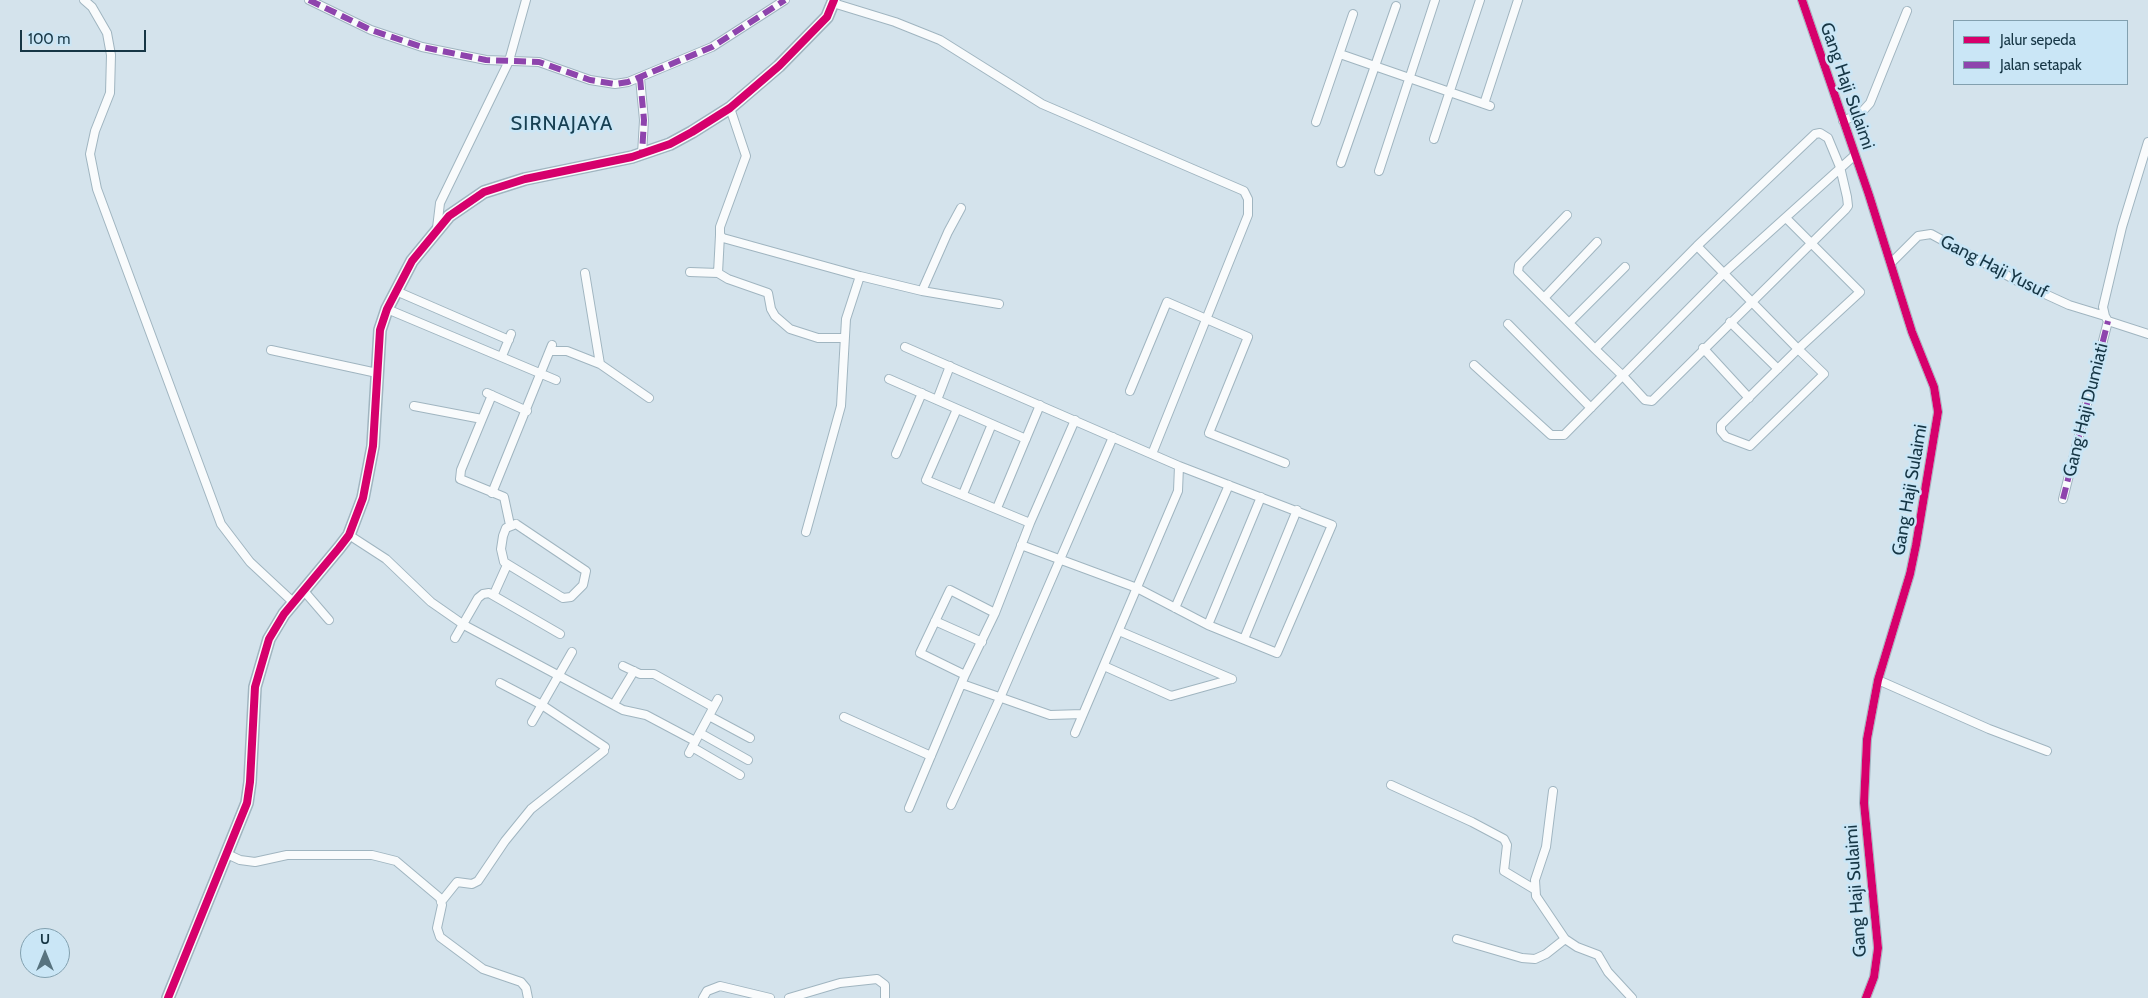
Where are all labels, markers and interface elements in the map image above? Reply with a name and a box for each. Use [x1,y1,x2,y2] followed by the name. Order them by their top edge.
[22,20,149,52] scale bar
[1815,20,1879,152] street label: Gang Haji Sulaimi
[1953,20,2128,85] legend
[28,30,70,48] text: 100 m
[2000,31,2076,49] text: Jalur sepeda
[2000,56,2082,74] text: Jalan setapak
[509,112,615,136] district label: SIRNAJAYA
[1937,231,2051,303] street label: Gang Haji Yusuf
[2059,341,2113,479] street label: Gang Haji Dumiati
[1888,423,1932,557] street label: Gang Haji Sulaimi
[1841,824,1871,958] street label: Gang Haji Sulaimi
[20,928,70,978] north arrow
[40,930,50,948] text: U

